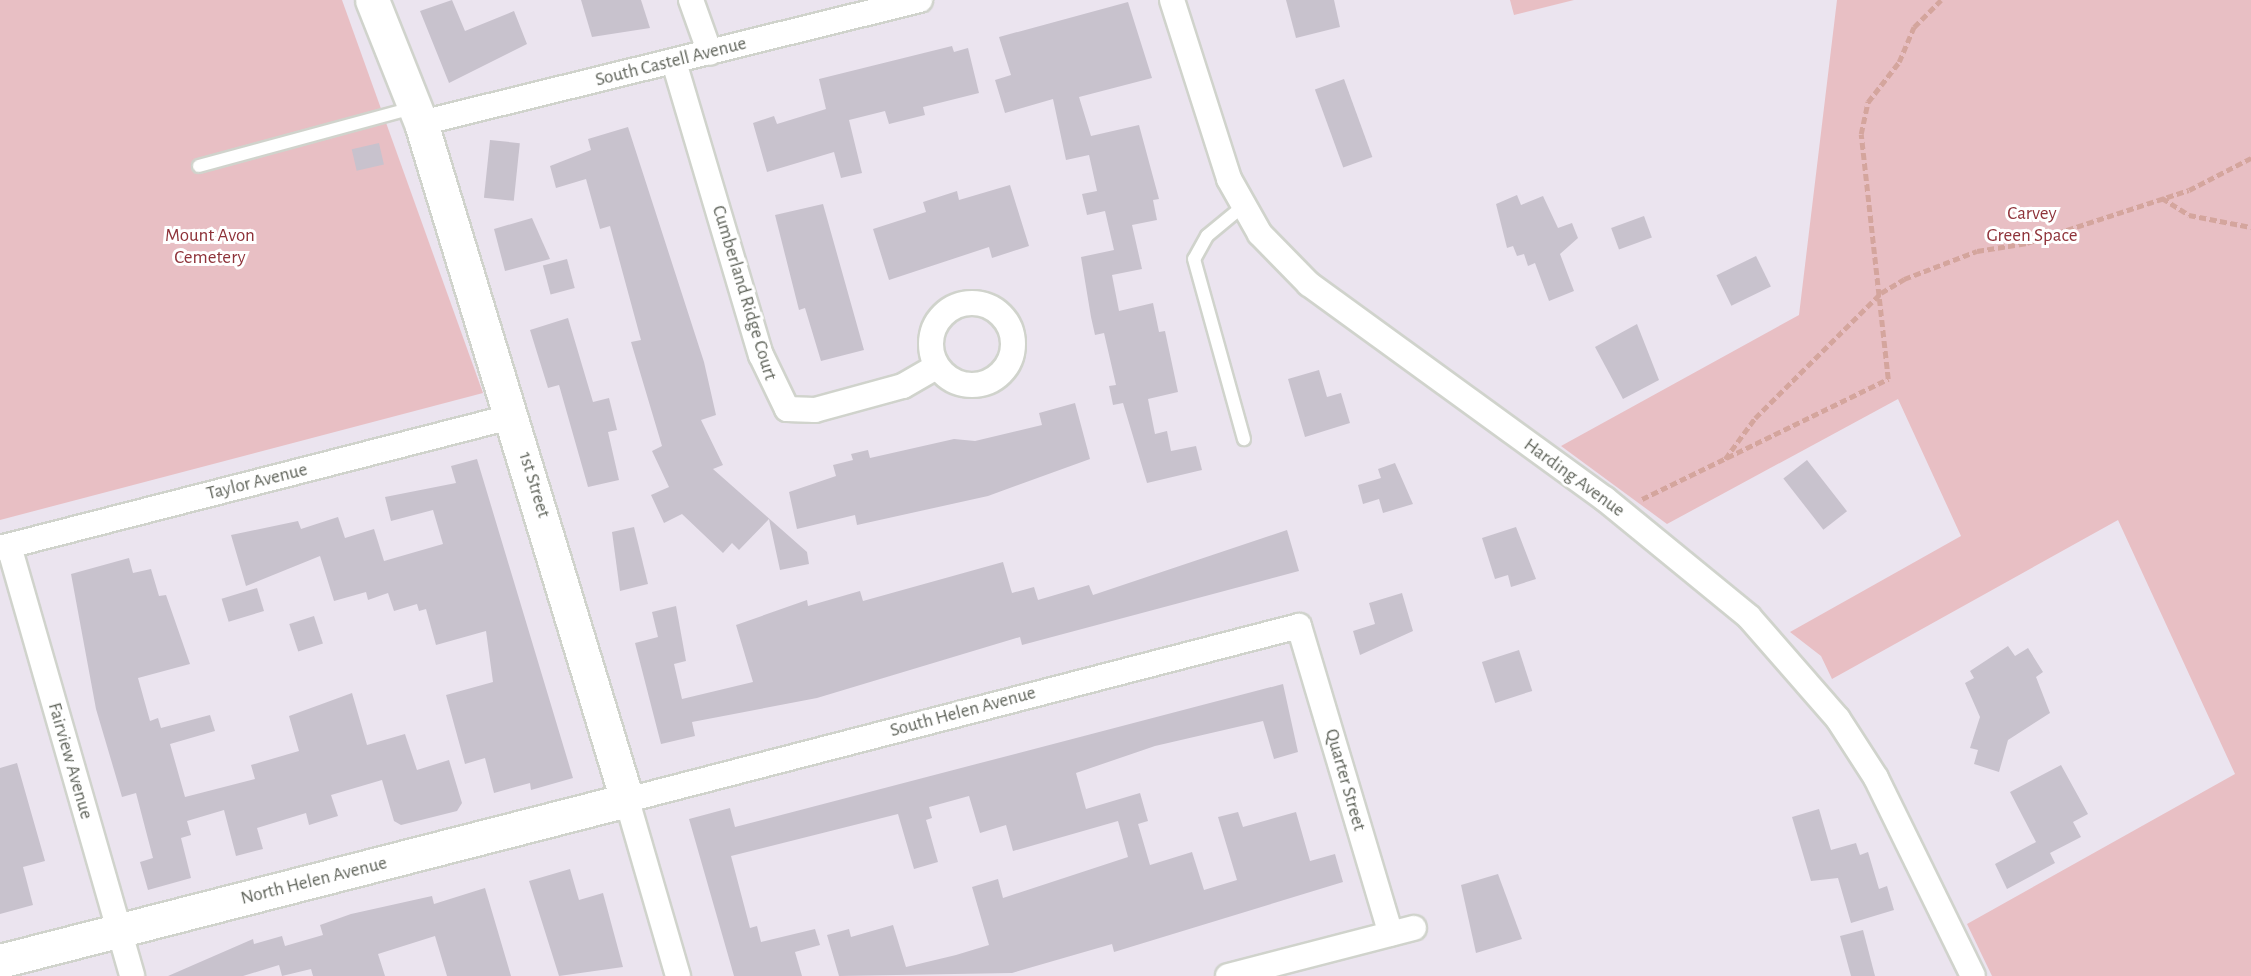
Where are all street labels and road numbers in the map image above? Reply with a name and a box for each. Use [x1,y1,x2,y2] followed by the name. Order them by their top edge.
[593,32,749,92] street label: South Castell Avenue
[707,203,781,383] street label: Cumberland Ridge Court
[1519,434,1629,522] street label: Harding Avenue
[513,449,555,521] street label: 1st Street
[204,458,310,506] street label: Taylor Avenue
[888,682,1038,742] street label: South Helen Avenue
[42,700,98,822] street label: Fairview Avenue
[1320,726,1370,834] street label: Quarter Street
[238,852,390,910] street label: North Helen Avenue

